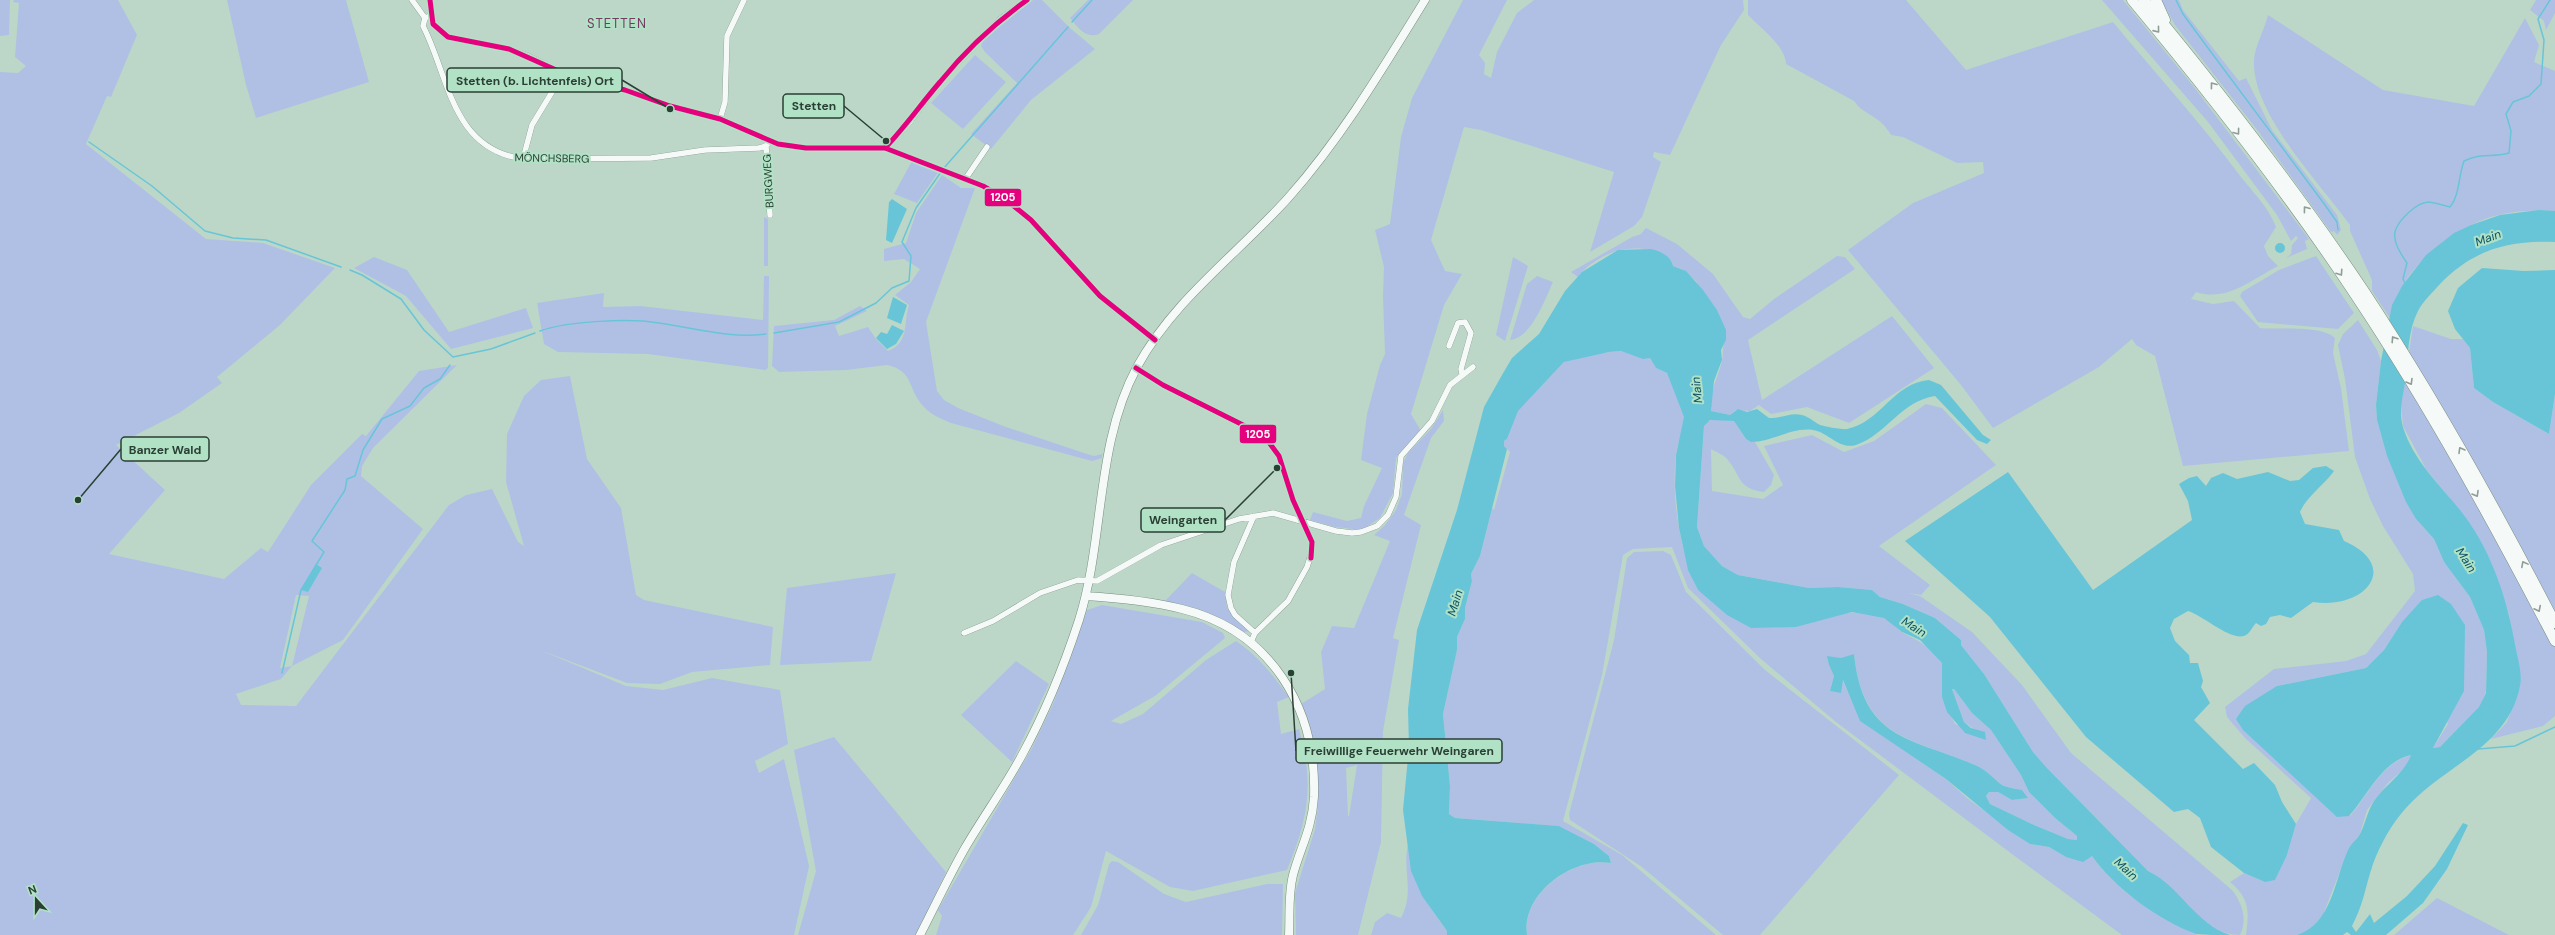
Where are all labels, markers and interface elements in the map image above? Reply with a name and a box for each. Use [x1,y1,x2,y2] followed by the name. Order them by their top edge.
[587,15,647,32] district label: STETTEN
[2152,25,2159,33] one-way arrow
[447,68,622,92] callout: Stetten (b. Lichtenfels) Ort
[456,73,614,89] text: Stetten (b. Lichtenfels) Ort
[2211,82,2218,89] one-way arrow
[783,94,844,118] callout: Stetten
[792,98,836,114] text: Stetten
[2233,128,2240,135] one-way arrow
[514,150,590,166] street label: MÖNCHSBERG
[760,154,776,208] street label: BURGWEG
[984,188,1022,207] line badge: 1205
[991,190,1016,204] text: 1205
[2304,207,2311,214] one-way arrow
[2473,226,2503,250] water label: Main
[2335,268,2342,275] one-way arrow
[2392,336,2399,343] one-way arrow
[1688,376,1706,404] water label: Main
[2406,378,2413,385] one-way arrow
[1239,424,1277,444] line badge: 1205
[1246,427,1271,441] text: 1205
[121,437,209,461] callout: Banzer Wald
[129,442,201,458] text: Banzer Wald
[2458,447,2465,454] one-way arrow
[2471,490,2479,497] one-way arrow
[1141,508,1225,532] callout: Weingarten
[1149,512,1217,528] text: Weingarten
[2452,545,2480,576] water label: Main
[2521,561,2529,568] one-way arrow
[1443,588,1467,618] water label: Main
[2533,604,2541,612] one-way arrow
[1899,613,1930,641] water label: Main
[1296,739,1502,763] callout: Freiwillige Feuerwehr Weingaren
[1304,743,1494,759] text: Freiwillige Feuerwehr Weingaren
[2111,854,2141,884] water label: Main
[16,879,56,919] north arrow
[26,882,39,898] text: N

